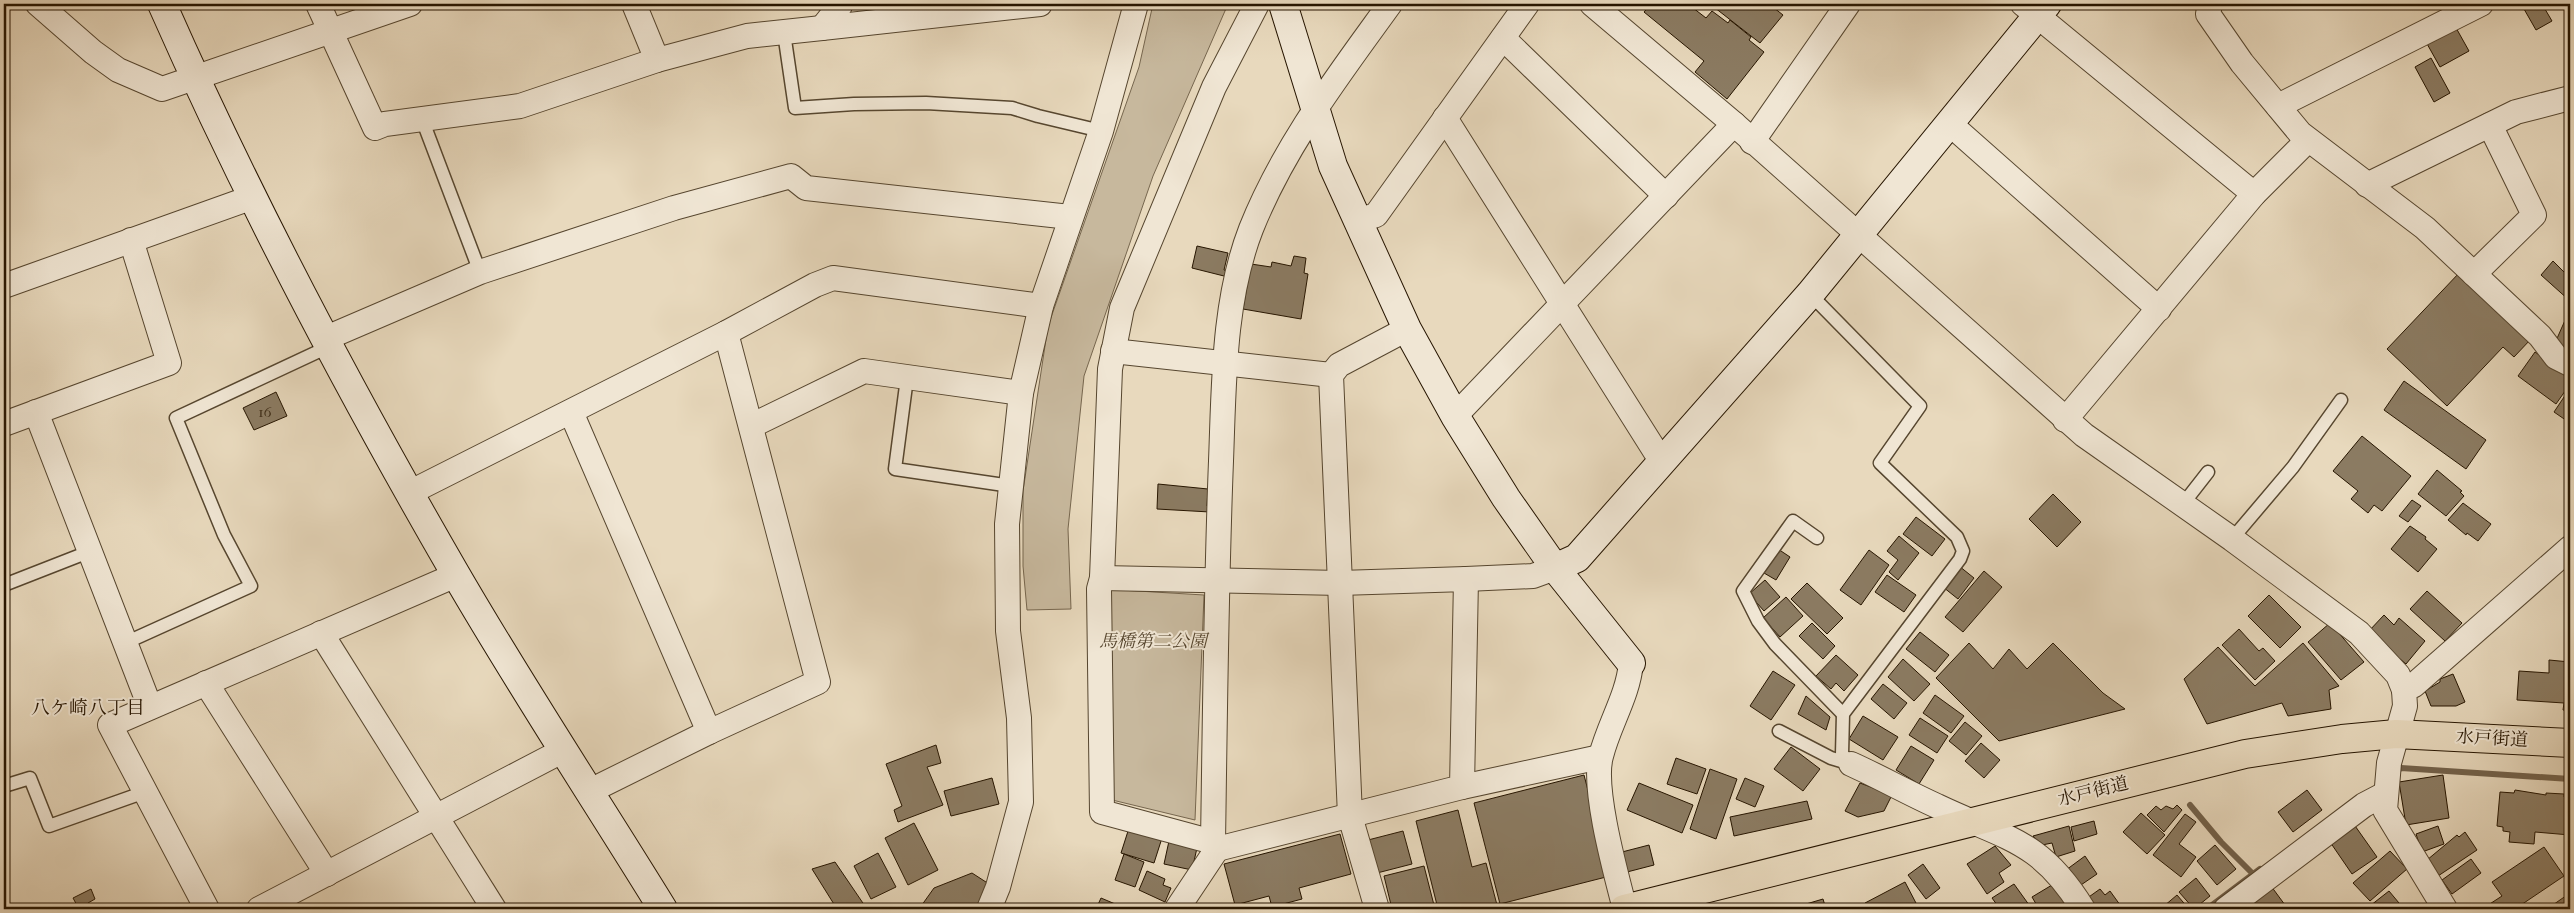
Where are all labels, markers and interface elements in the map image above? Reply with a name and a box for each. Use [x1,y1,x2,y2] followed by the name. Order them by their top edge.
[258,403,273,421] house number: 16
[1099,631,1210,652] park label: 馬橋第二公園
[31,697,145,719] district label: 八ケ崎八丁目
[2455,726,2528,751] street label: 水戸街道
[2056,773,2131,810] street label: 水戸街道

